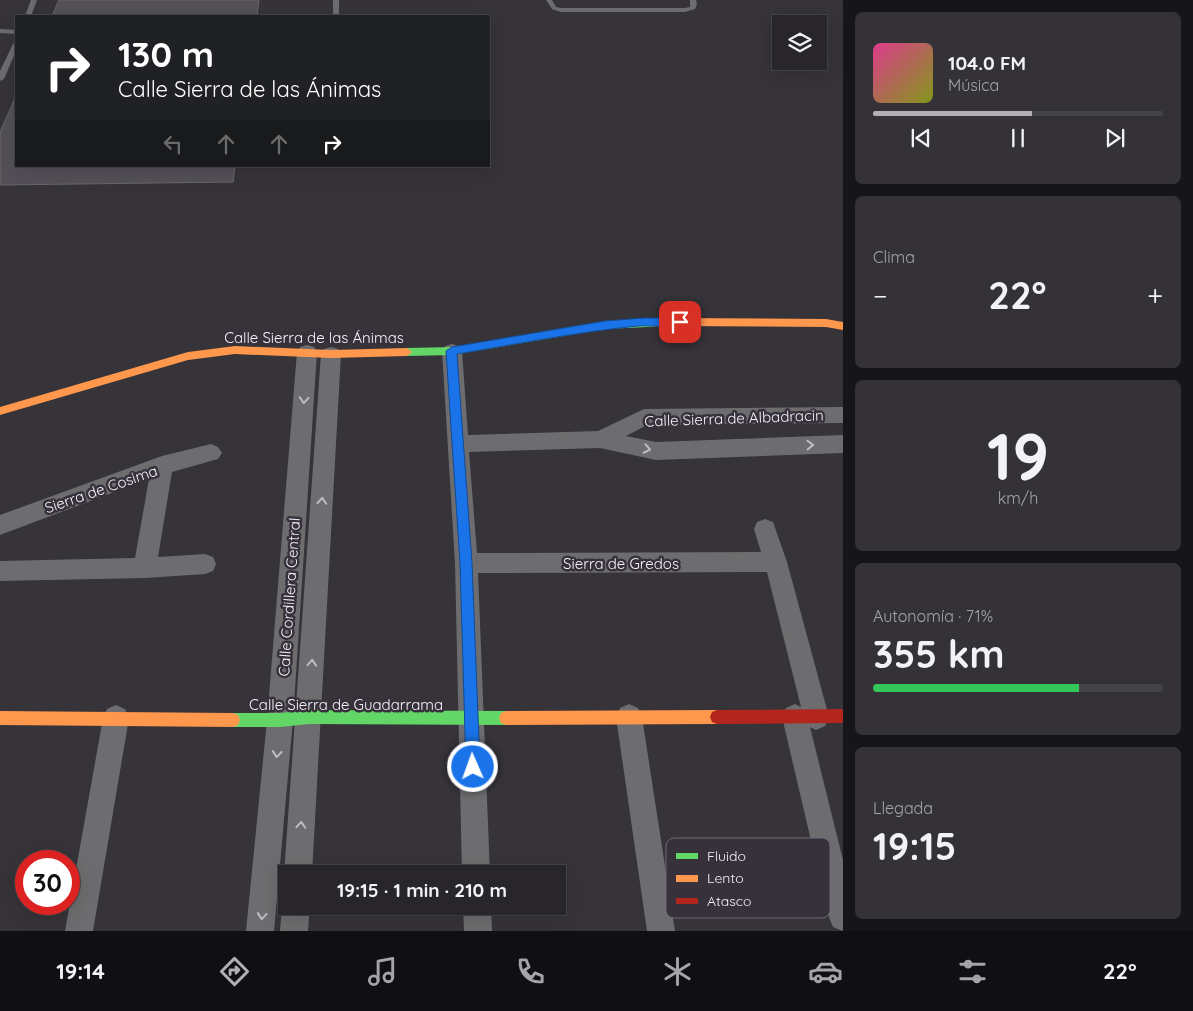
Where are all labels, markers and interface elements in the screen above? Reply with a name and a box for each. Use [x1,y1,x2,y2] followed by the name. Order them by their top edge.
[772,15,827,70] map controls
[772,15,827,70] button: layers
[118,32,214,76] text: 130 m
[35,35,100,100] icon: right
[948,51,1026,75] text: 104.0 FM
[118,75,381,103] text: Calle Sierra de las Ánimas
[948,75,999,95] text: Música
[907,124,935,152] icon: previous
[1004,124,1032,152] icon: pause
[1101,124,1129,152] icon: next
[159,130,187,158] icon: left
[212,130,240,158] icon: ahead
[265,130,293,158] icon: ahead
[318,130,346,158] icon: right
[873,247,915,267] text: Clima
[988,271,1046,319] text: 22°
[873,278,888,313] text: −
[1147,278,1163,313] text: +
[659,301,701,343] pin
[666,308,694,336] icon: arrive
[224,328,404,347] street label: Calle Sierra de las Ánimas
[298,397,309,405] one-way arrow
[644,405,824,431] street label: Calle Sierra de Albadracin
[987,415,1049,496] text: 19
[806,440,814,450] one-way arrow
[643,443,652,454] one-way arrow
[42,461,160,517] street label: Sierra de Cosima
[998,488,1038,508] text: km/h
[316,497,327,505] one-way arrow
[274,517,304,677] street label: Calle Cordillera Central
[563,554,679,573] street label: Sierra de Gredos
[873,606,993,626] text: Autonomía · 71%
[873,630,1004,678] text: 355 km
[306,659,317,667] one-way arrow
[249,695,443,714] street label: Calle Sierra de Guadarrama
[446,740,498,792] position arrow
[272,751,283,759] one-way arrow
[873,798,933,818] text: Llegada
[296,821,307,829] one-way arrow
[873,822,956,870] text: 19:15
[666,838,830,918] legend
[707,847,746,865] text: Fluido
[15,850,80,915] speed limit sign: 30
[707,869,744,887] text: Lento
[337,878,507,902] text: 19:15 · 1 min · 210 m
[707,892,752,910] text: Atasco
[256,912,267,920] one-way arrow
[217,954,252,989] icon: directions
[365,954,400,989] icon: music
[513,954,548,989] icon: phone
[660,954,695,989] icon: climate
[808,954,843,989] icon: car
[955,954,990,989] icon: filters
[56,957,105,985] text: 19:14
[1103,957,1137,985] text: 22°

